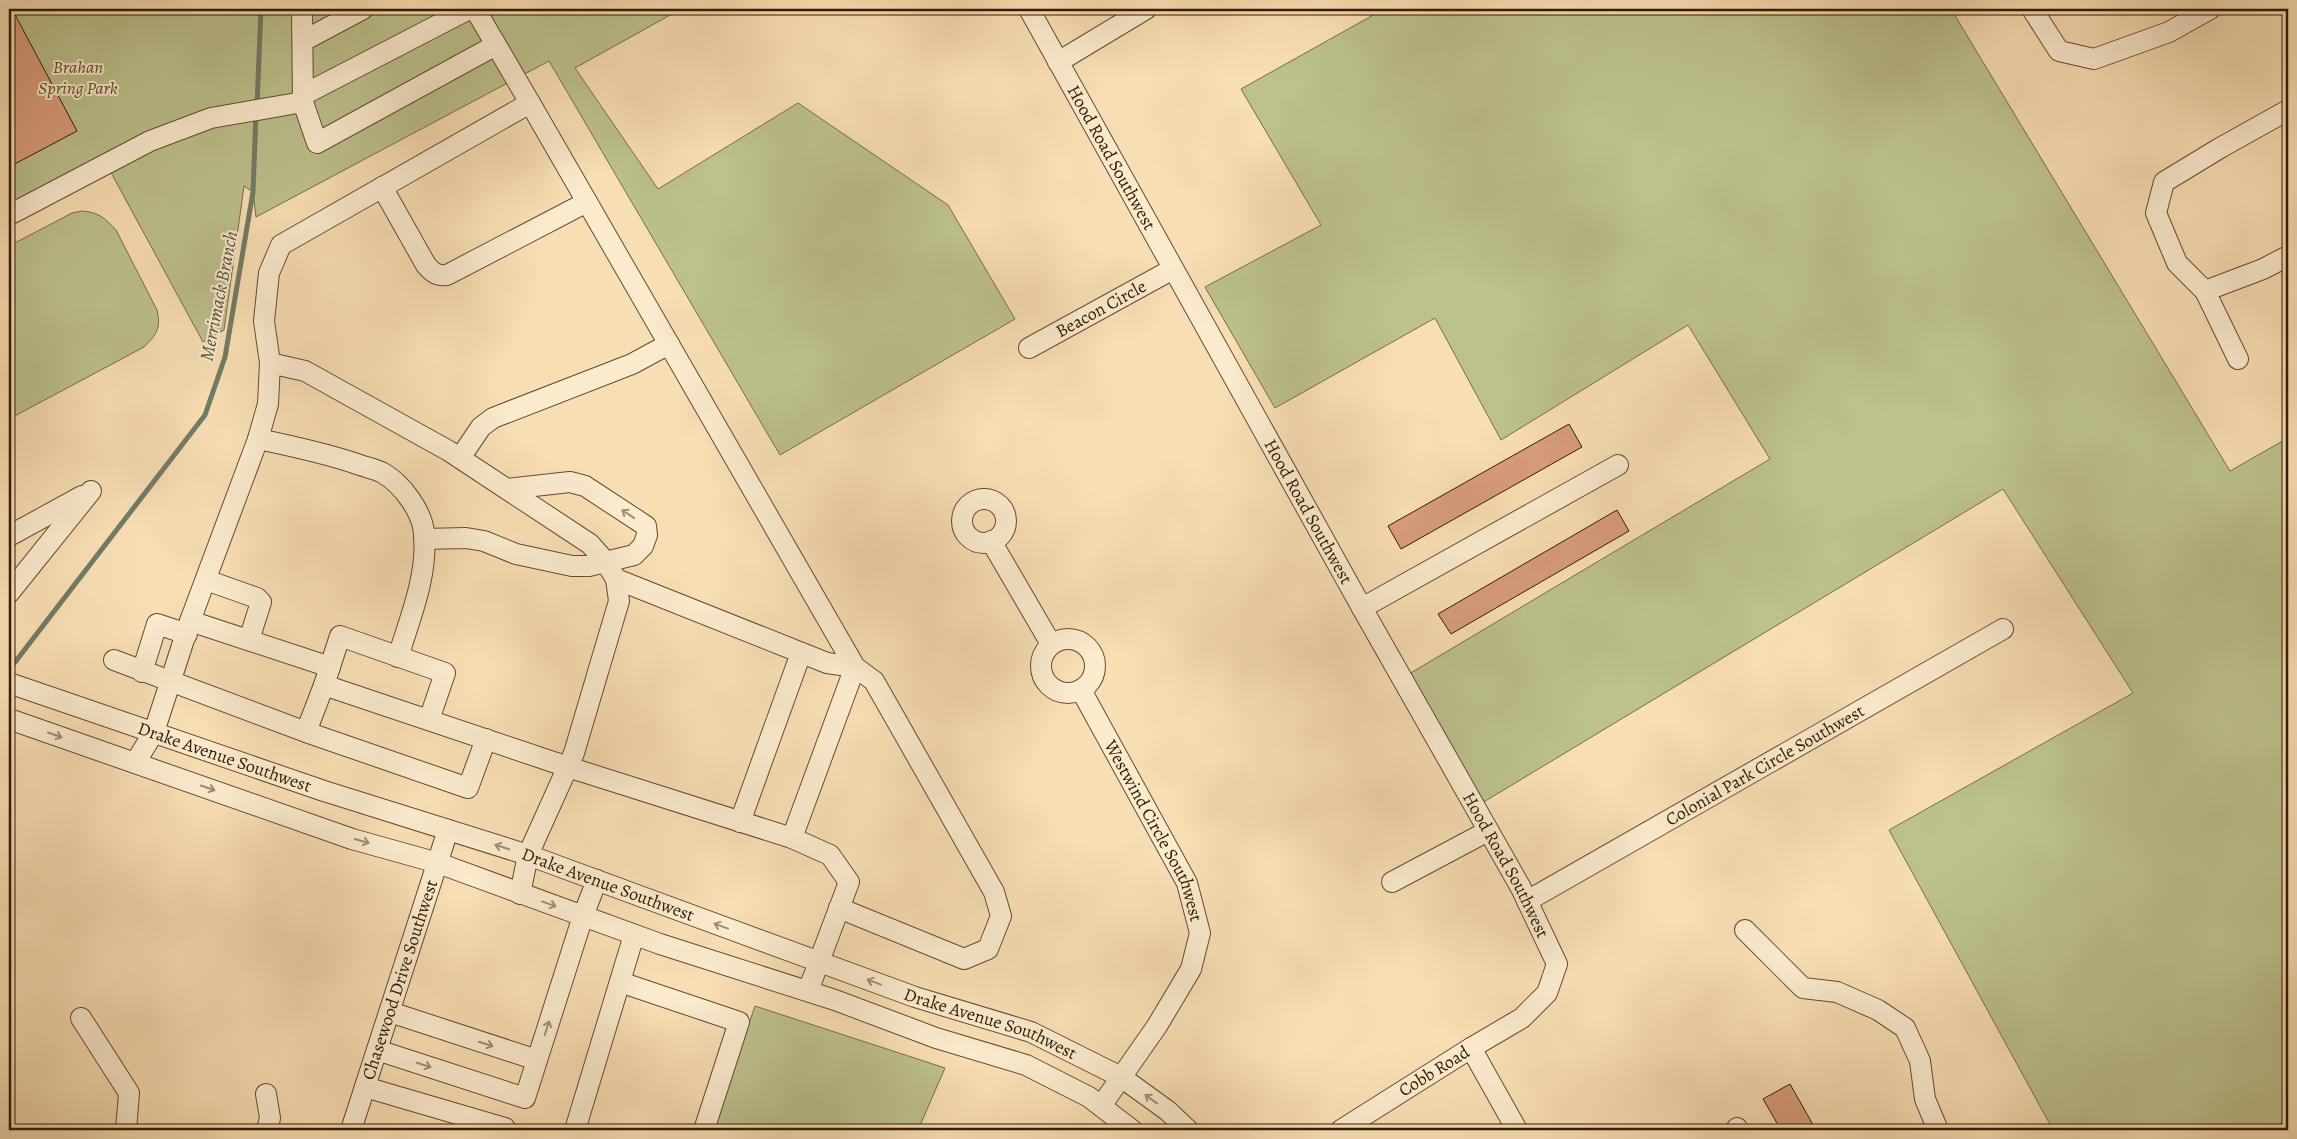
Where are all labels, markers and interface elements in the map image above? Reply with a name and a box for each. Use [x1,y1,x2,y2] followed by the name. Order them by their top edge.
[38,55,118,100] park label: Brahan Spring Park
[1062,81,1162,234] street label: Hood Road Southwest
[194,229,244,363] water label: Merrimack Branch
[1051,274,1150,343] street label: Beacon Circle
[1258,435,1358,588] street label: Hood Road Southwest
[622,509,636,519] one-way arrow
[1661,699,1869,831] street label: Colonial Park Circle Southwest
[135,716,315,798] street label: Drake Avenue Southwest
[47,730,63,740] one-way arrow
[1098,735,1209,924] street label: Westwind Circle Southwest
[200,784,216,793] one-way arrow
[1457,788,1555,942] street label: Hood Road Southwest
[353,837,369,847] one-way arrow
[495,842,511,852] one-way arrow
[518,842,698,927] street label: Drake Avenue Southwest
[356,876,443,1083] street label: Chasewood Drive Southwest
[541,900,556,909] one-way arrow
[714,921,730,930] one-way arrow
[867,976,882,986] one-way arrow
[900,982,1081,1065] street label: Drake Avenue Southwest
[543,1020,553,1036] one-way arrow
[478,1039,494,1049] one-way arrow
[1394,1040,1474,1102] street label: Cobb Road
[415,1060,431,1070] one-way arrow
[1145,1093,1158,1104] one-way arrow

